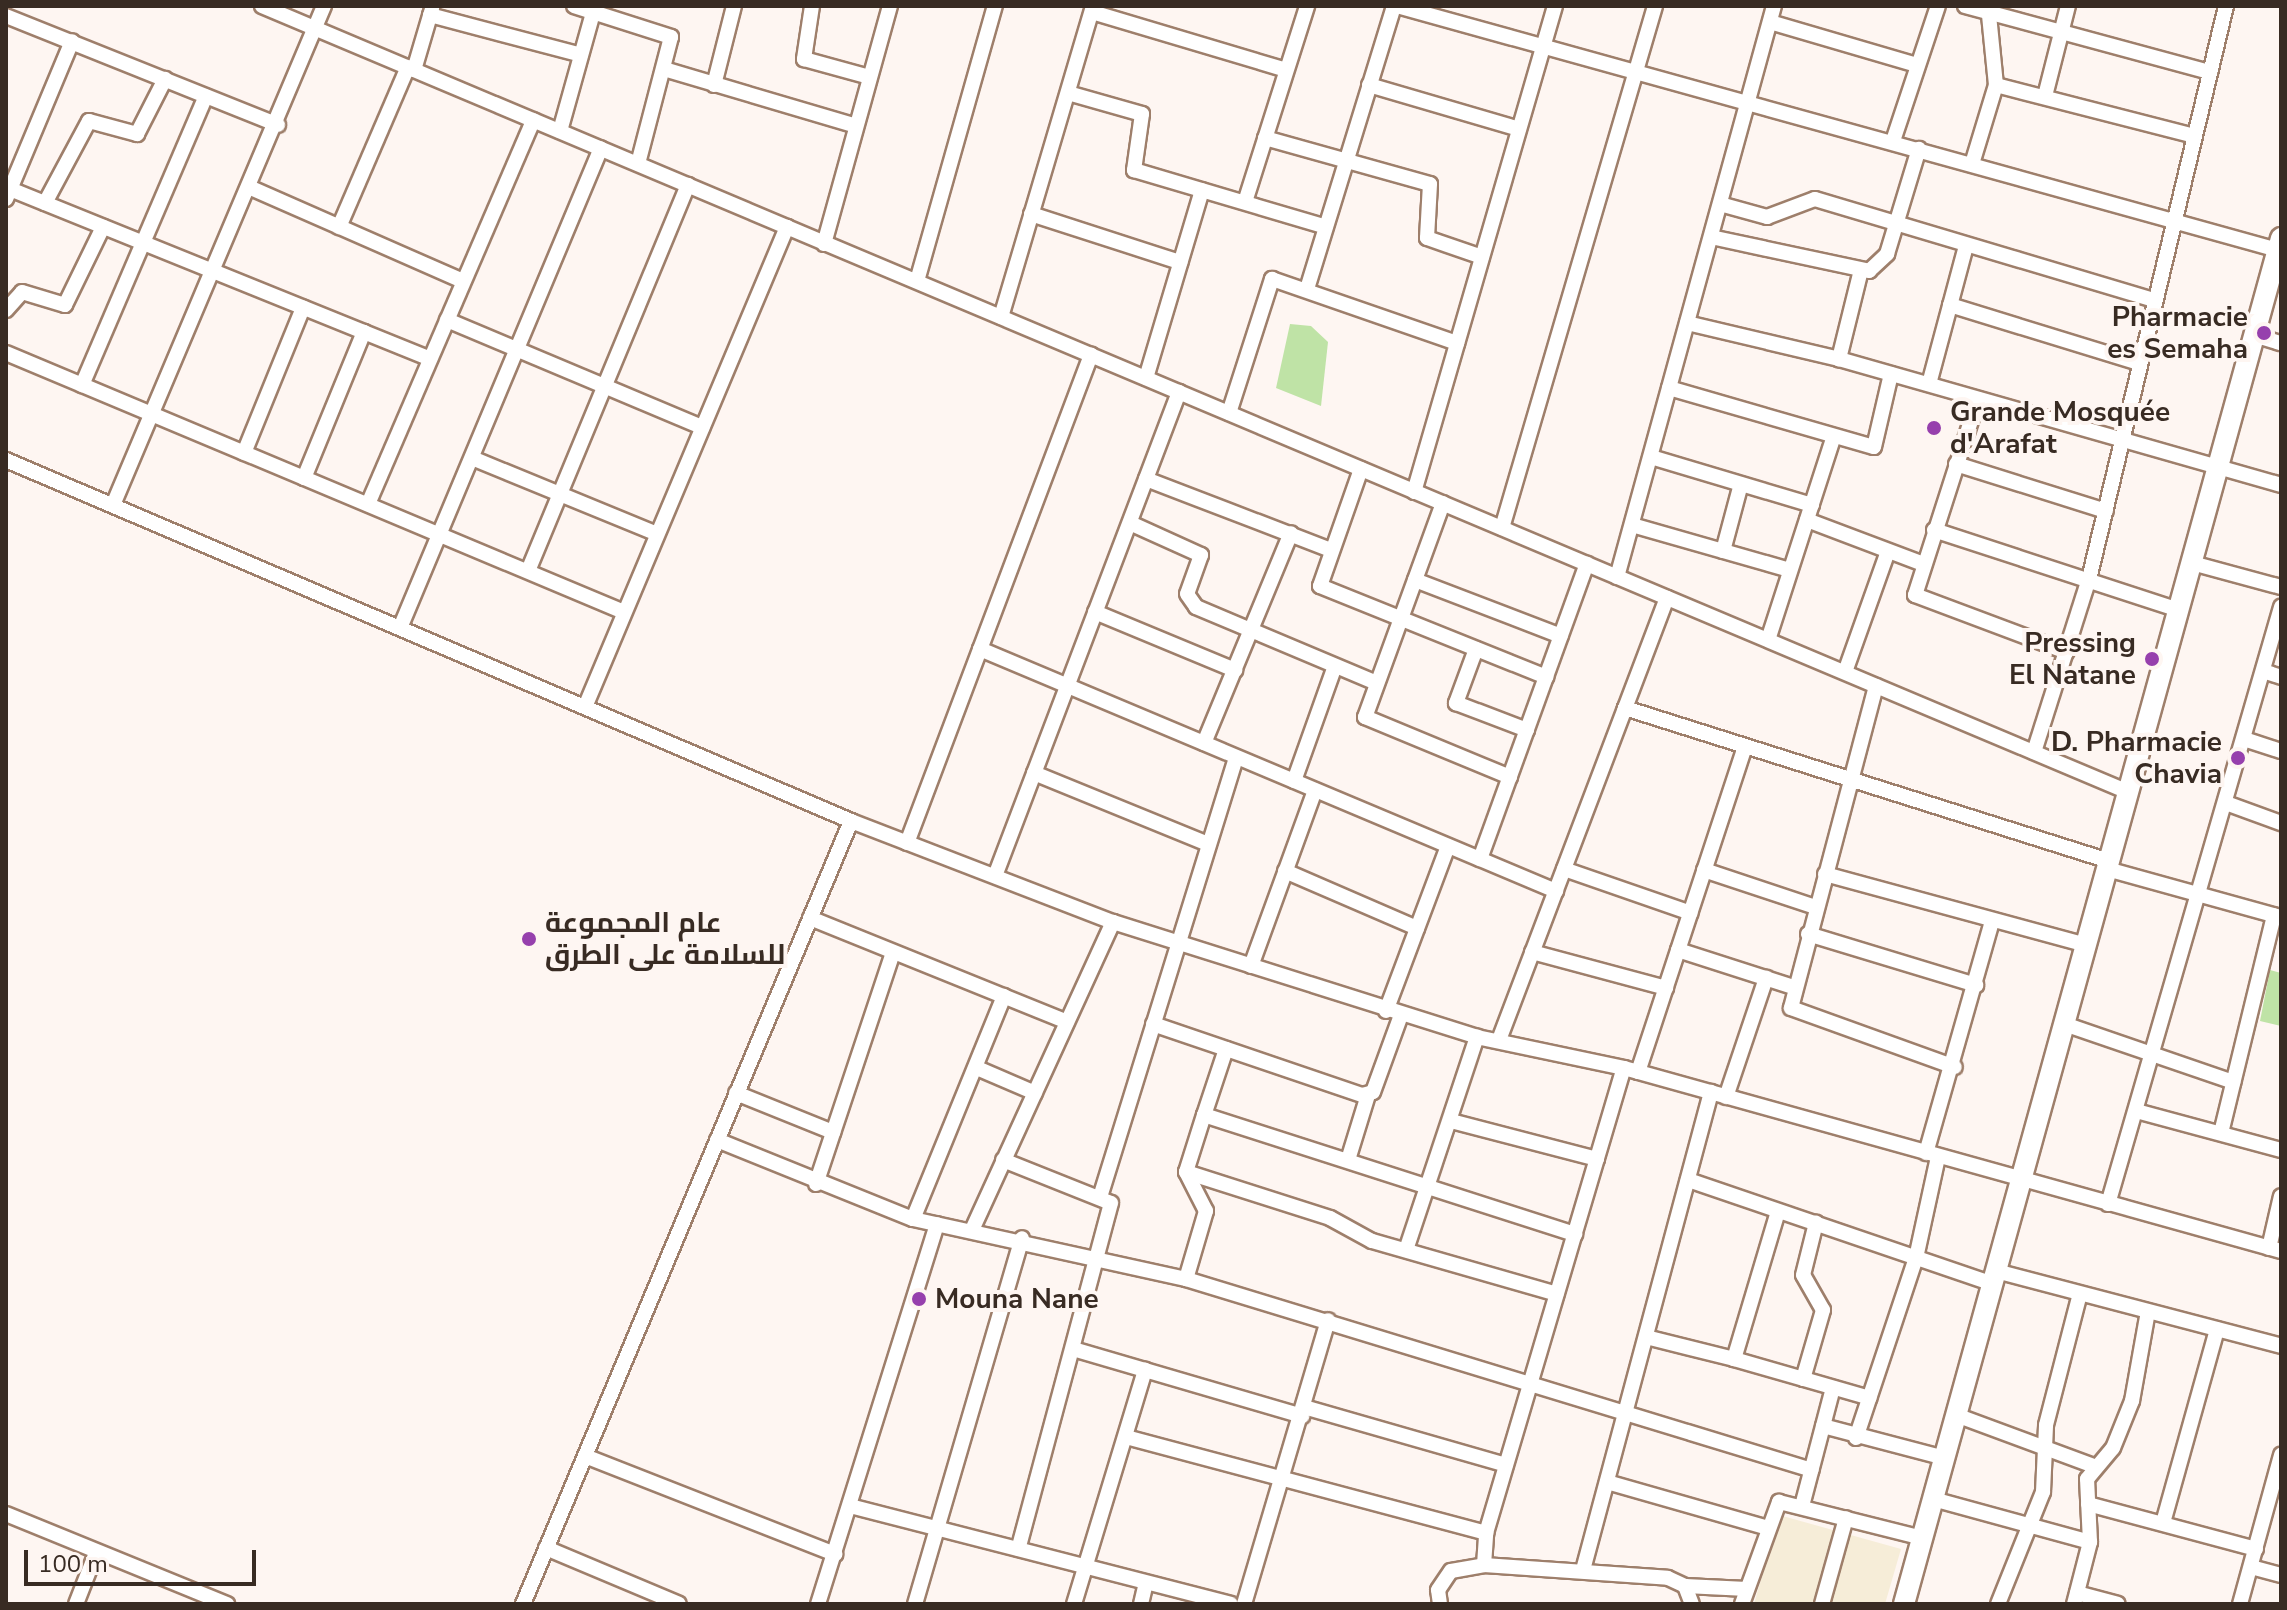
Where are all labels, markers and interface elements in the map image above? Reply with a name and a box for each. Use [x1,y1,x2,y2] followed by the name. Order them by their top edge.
[2107,300,2248,366] place label: Pharmacie es Semaha
[2255,324,2273,342] marker: Pharmacie es Semaha
[1950,395,2170,461] place label: Grande Mosquée d'Arafat
[1925,419,1943,437] marker: Grande Mosquée d'Arafat
[2009,626,2136,692] place label: Pressing El Natane
[2143,650,2161,668] marker: Pressing El Natane
[2051,725,2222,791] place label: D. Pharmacie Chavia
[2229,749,2247,767] marker: D. Pharmacie Chavia
[545,906,785,972] place label: عام المجموعة للسلامة على الطرق
[520,930,538,948] marker: عام المجموعة للسلامة على الطرق
[935,1282,1099,1316] place label: Mouna Nane
[910,1290,928,1308] marker: Mouna Nane
[28,1534,260,1584] scale bar
[38,1548,108,1580] text: 100 m

